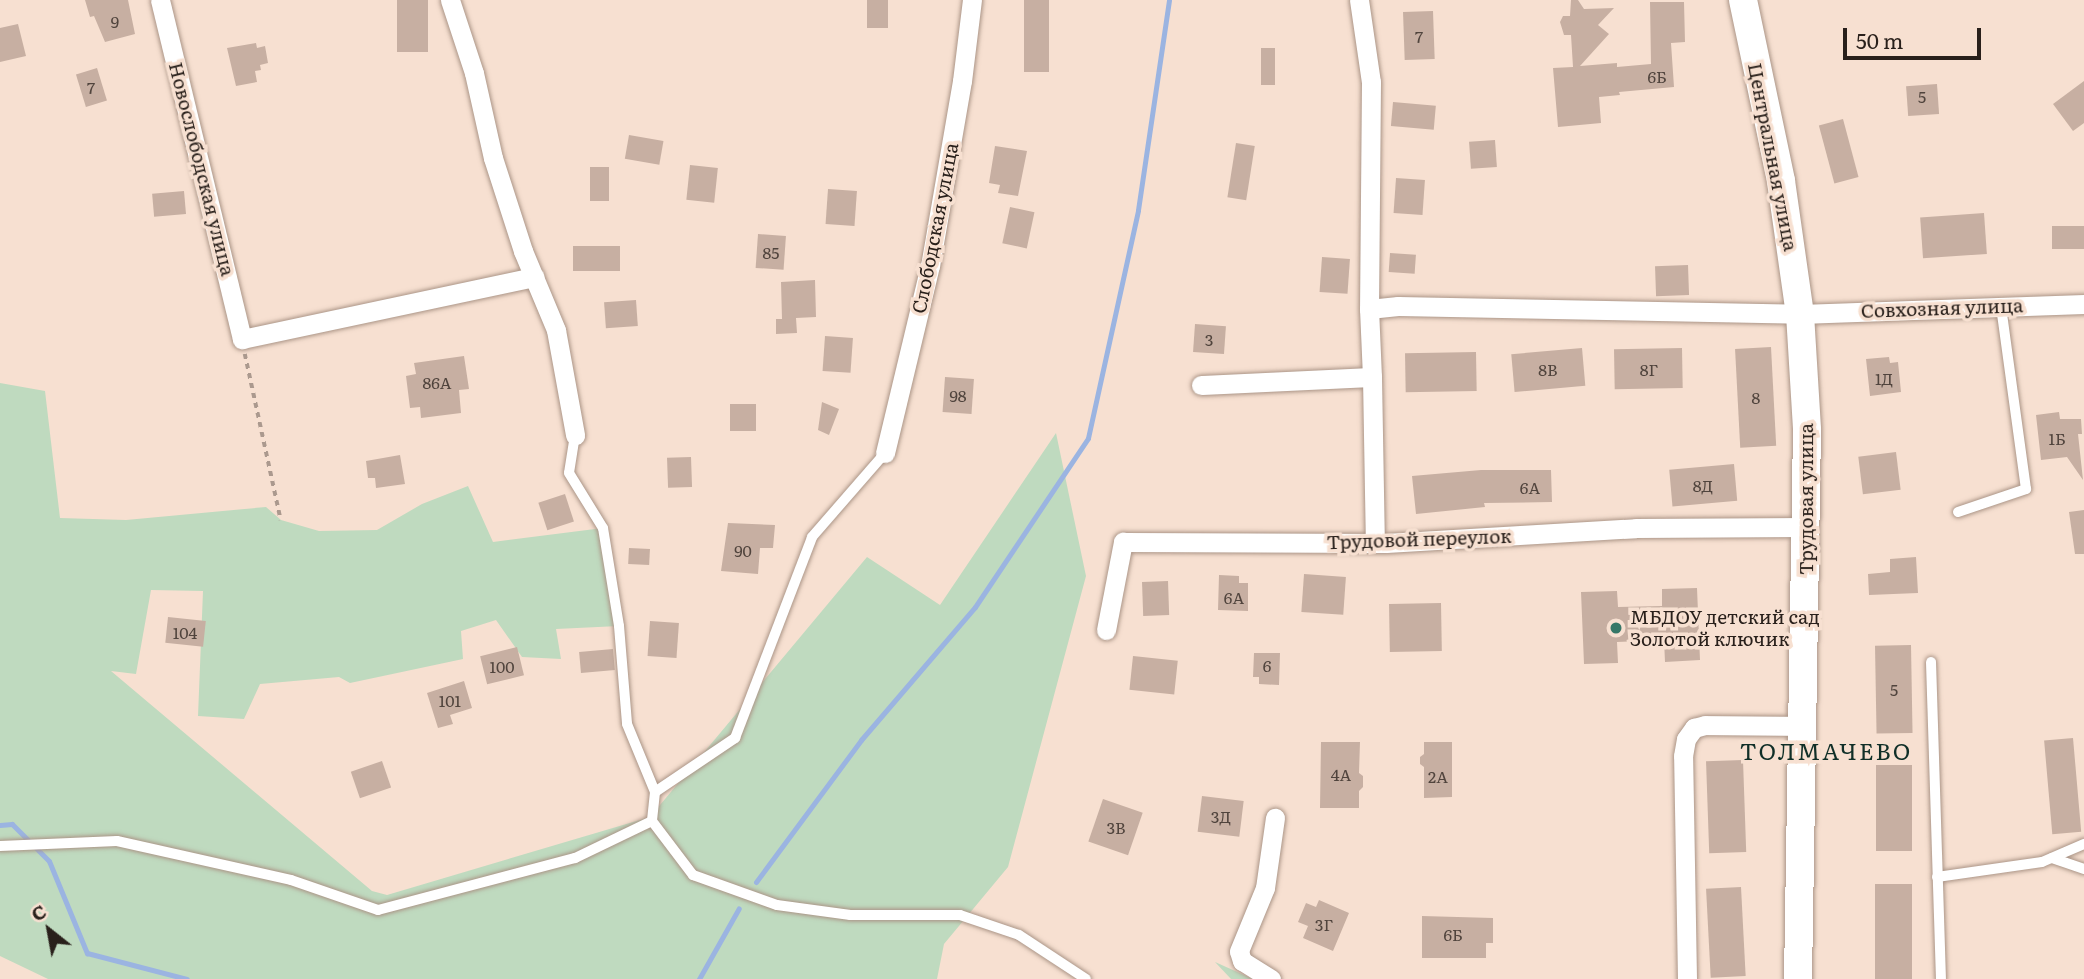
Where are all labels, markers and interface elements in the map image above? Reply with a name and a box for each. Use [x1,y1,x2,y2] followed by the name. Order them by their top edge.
[111,11,119,31] house number: 9
[1846,14,1984,58] scale bar
[1856,24,1903,55] text: 50 m
[1415,26,1423,46] house number: 7
[164,60,240,278] street label: Новослободская улица
[1744,61,1802,253] street label: Центральная улица
[1647,66,1667,86] house number: 6Б
[87,77,95,97] house number: 7
[1918,86,1926,106] house number: 5
[907,141,963,315] street label: Слободская улица
[763,242,779,262] house number: 85
[1860,294,2024,322] street label: Совхозная улица
[1205,329,1213,349] house number: 3
[1538,359,1558,379] house number: 8В
[1640,359,1658,379] house number: 8Г
[1875,368,1893,388] house number: 1Д
[422,372,452,392] house number: 86А
[949,385,967,405] house number: 98
[1752,387,1760,407] house number: 8
[1795,423,1817,575] street label: Трудовая улица
[2048,428,2066,448] house number: 1Б
[1693,475,1713,495] house number: 8Д
[1520,477,1540,497] house number: 6А
[1326,524,1512,554] street label: Трудовой переулок
[734,540,752,560] house number: 90
[1224,587,1244,607] house number: 6А
[1630,606,1820,650] place label: МБДОУ детский сад Золотой ключик
[1608,620,1624,636] marker: МБДОУ детский сад Золотой ключик
[173,622,197,642] house number: 104
[1263,655,1271,675] house number: 6
[489,656,515,676] house number: 100
[1890,679,1898,699] house number: 5
[439,690,461,710] house number: 101
[1741,736,1911,764] district label: ТОЛМАЧЕВО
[1331,764,1351,784] house number: 4А
[1428,766,1448,786] house number: 2А
[1211,806,1231,826] house number: 3Д
[1106,817,1126,837] house number: 3В
[14,895,84,965] north arrow
[25,897,51,927] text: С
[1315,914,1333,934] house number: 3Г
[1443,924,1463,944] house number: 6Б

